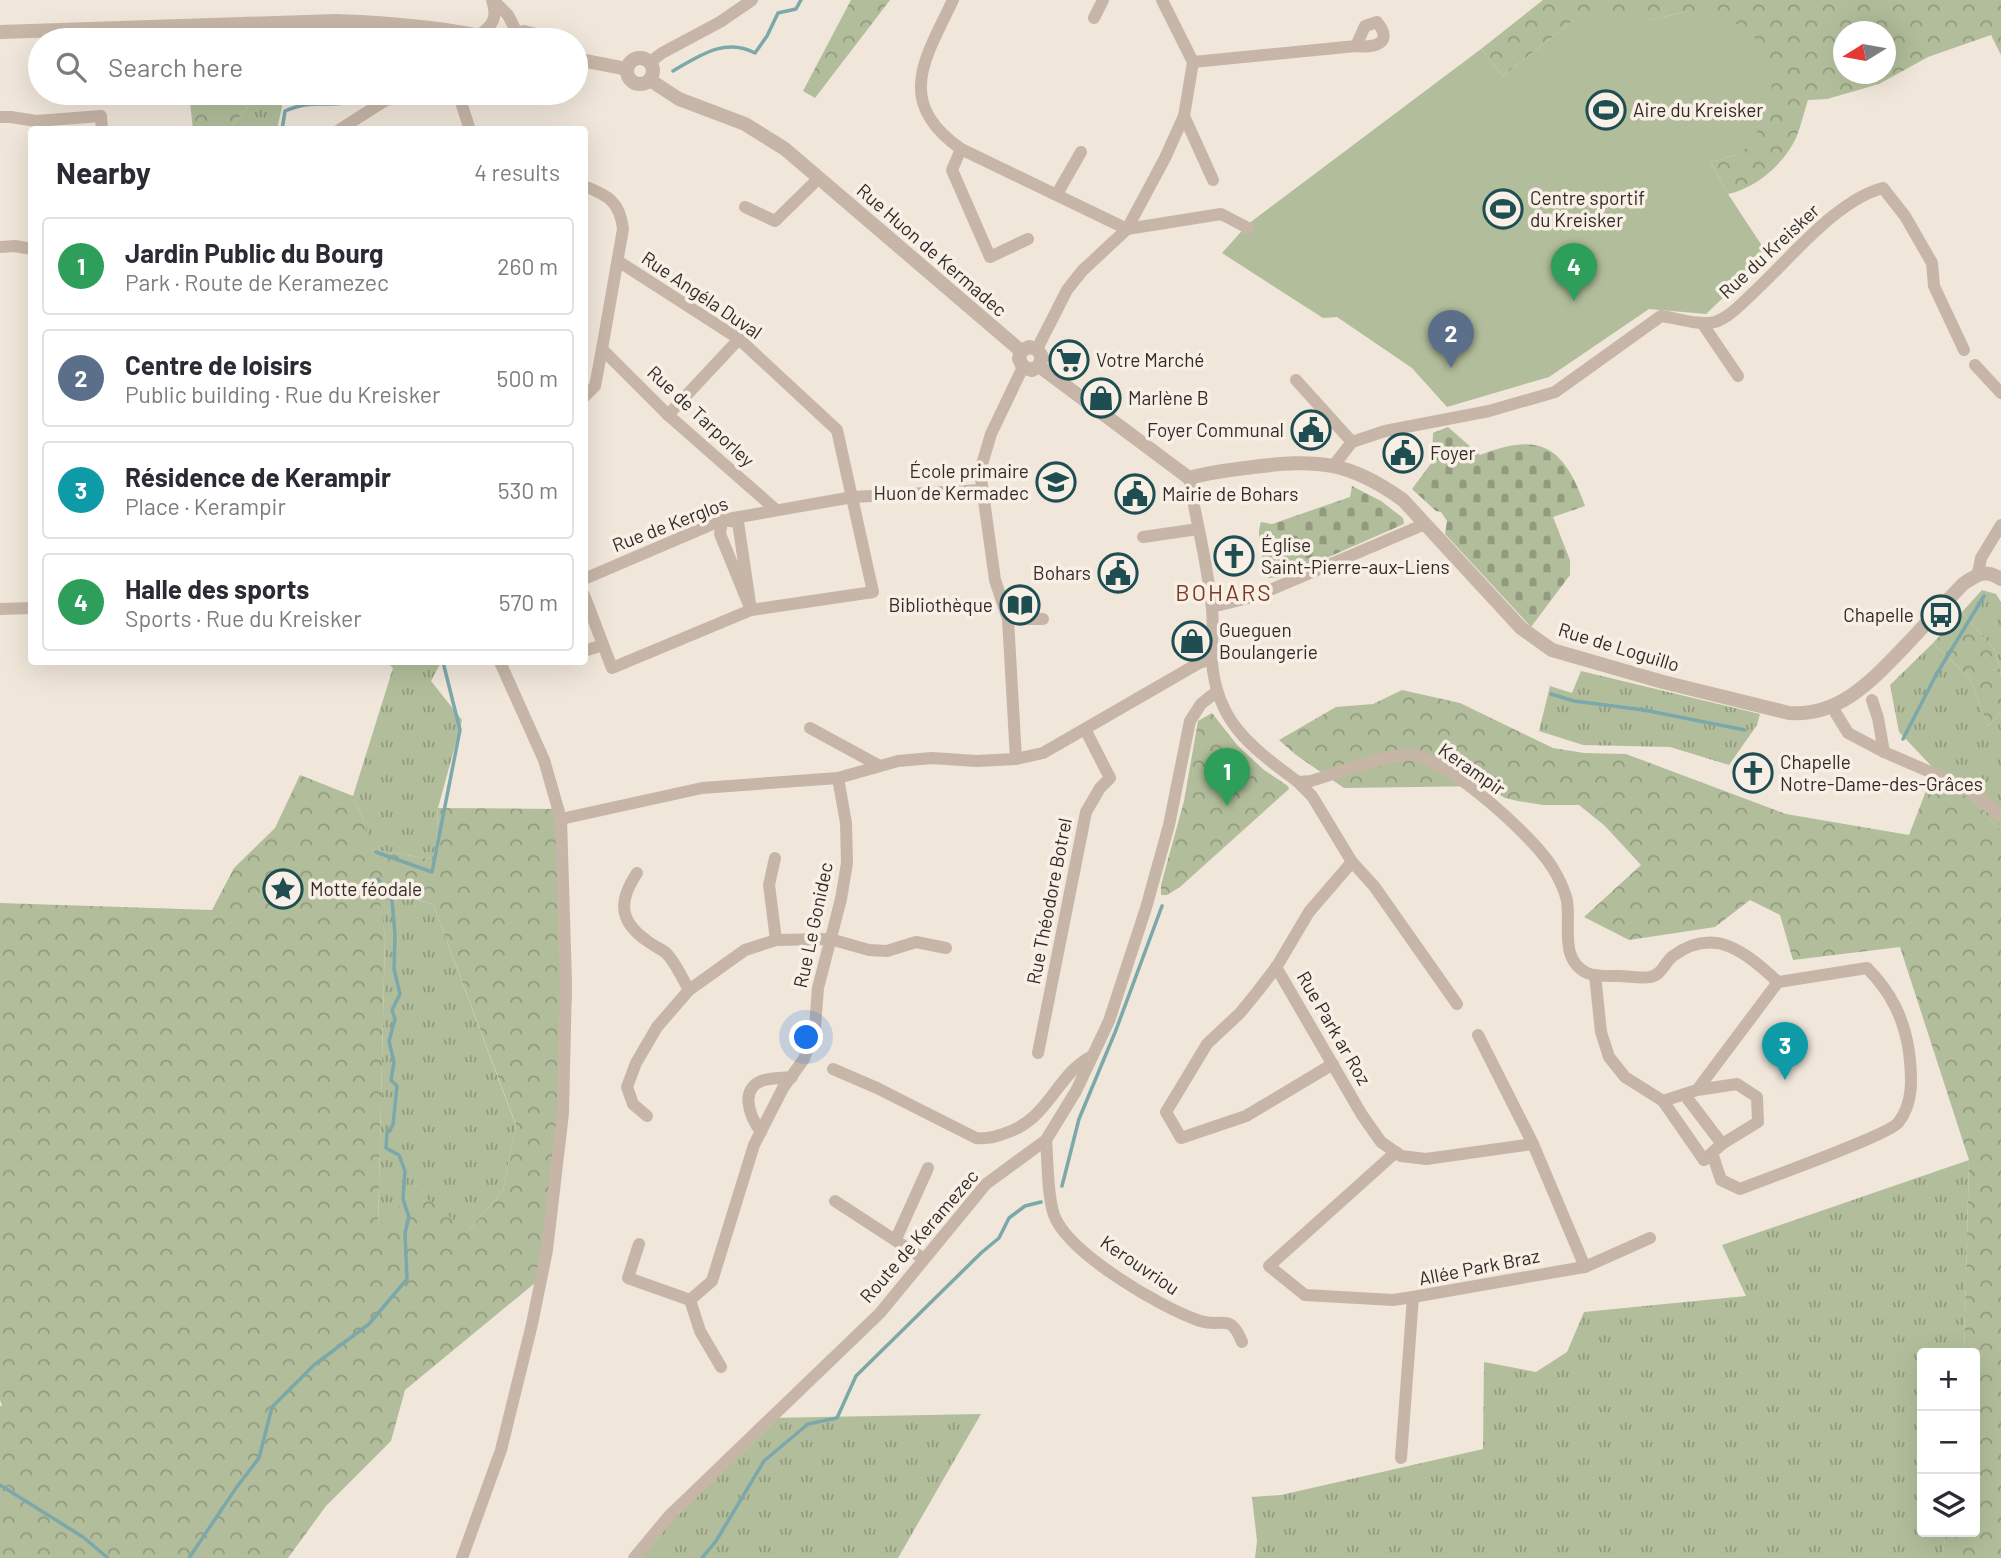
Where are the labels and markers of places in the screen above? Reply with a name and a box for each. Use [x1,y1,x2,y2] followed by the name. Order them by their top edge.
[1585,89,1627,131] sports icon: Aire du Kreisker
[1633,98,1763,121] place label: Aire du Kreisker
[1530,186,1645,231] place label: Centre sportif du Kreisker
[1482,188,1524,230] sports icon: Centre sportif du Kreisker
[1551,243,1597,301] pin: 4
[1428,310,1474,368] pin: 2
[1048,339,1090,381] supermarket icon: Votre Marché
[1096,348,1204,371] place label: Votre Marché
[1080,377,1122,419] shop icon: Marlène B
[1128,386,1209,409] place label: Marlène B
[1290,409,1332,451] public building icon: Foyer Communal
[1147,418,1284,441] place label: Foyer Communal
[1382,432,1424,474] public building icon: Foyer
[1430,441,1476,464] place label: Foyer
[874,459,1029,504] place label: École primaire Huon de Kermadec
[1035,461,1077,503] school or university icon: École primaire Huon de Kermadec
[1114,473,1156,515] public building icon: Mairie de Bohars
[1162,482,1298,505] place label: Mairie de Bohars
[1261,533,1450,578] place label: Église Saint-Pierre-aux-Liens
[1213,535,1255,577] church icon: Église Saint-Pierre-aux-Liens
[1097,552,1139,594] public building icon: Bohars
[1033,561,1091,584] place label: Bohars
[999,584,1041,626] library icon: Bibliothèque
[888,593,993,616] place label: Bibliothèque
[1920,594,1962,636] bus stop icon: Chapelle
[1843,603,1914,626] place label: Chapelle
[1219,618,1318,663] place label: Gueguen Boulangerie
[1171,620,1213,662] shop icon: Gueguen Boulangerie
[1204,748,1250,806] pin: 1
[1780,750,1983,795] place label: Chapelle Notre-Dame-des-Grâces
[1732,752,1774,794] church icon: Chapelle Notre-Dame-des-Grâces
[262,868,304,910] place icon: Motte féodale
[310,877,422,900] place label: Motte féodale
[1762,1022,1808,1080] pin: 3

